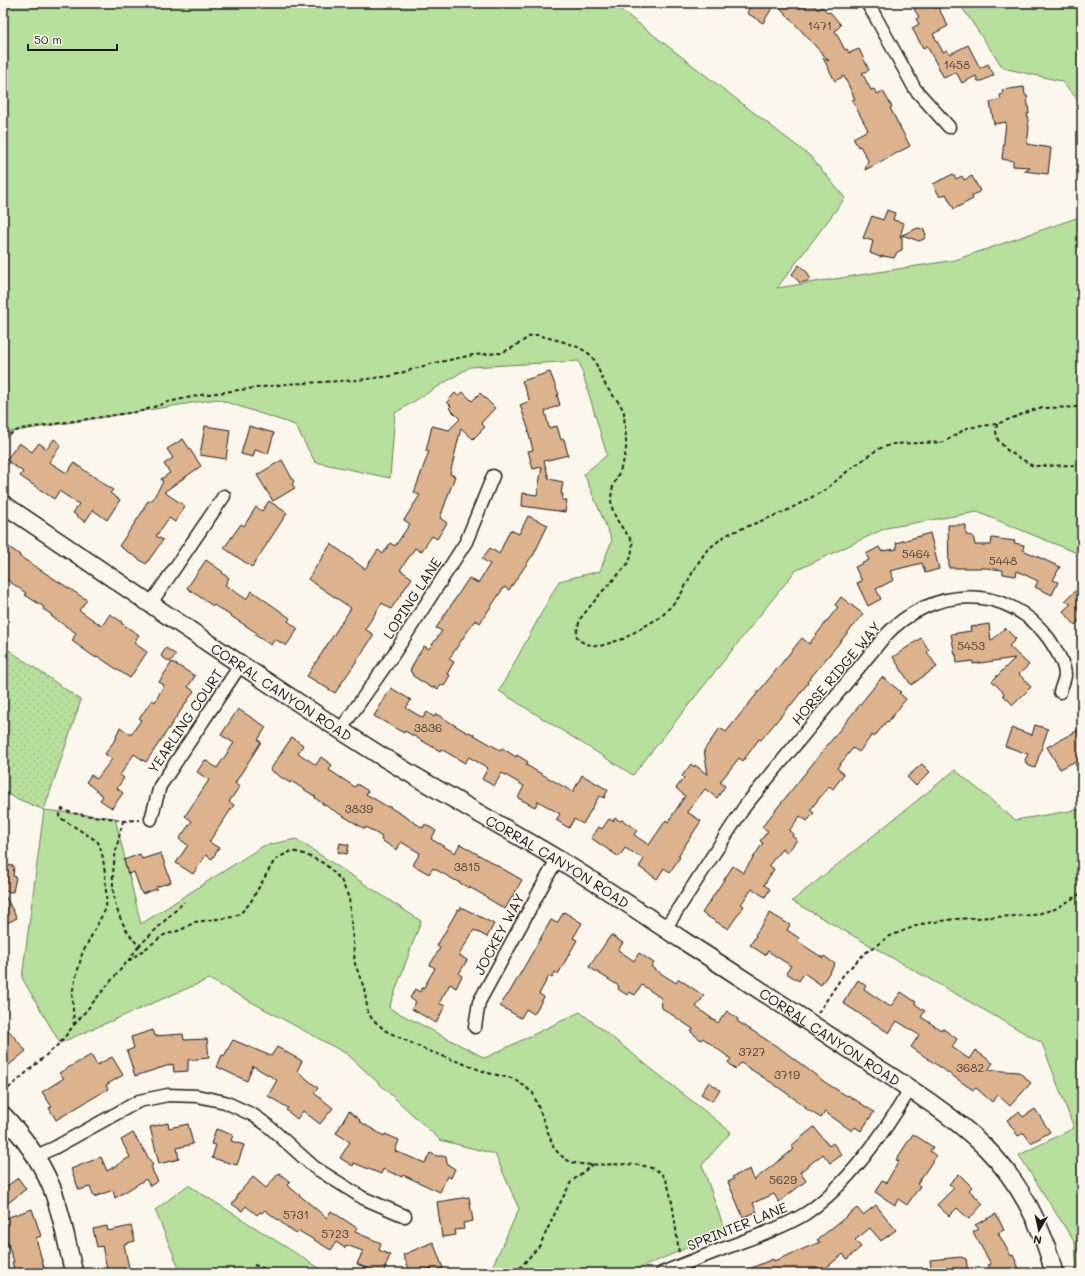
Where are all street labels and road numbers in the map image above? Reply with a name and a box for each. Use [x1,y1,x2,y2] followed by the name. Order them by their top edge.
[379,554,445,642] street label: LOPING LANE
[787,617,885,729] street label: HORSE RIDGE WAY
[208,638,356,745] street label: CORRAL CANYON ROAD
[143,665,227,777] street label: YEARLING COURT
[483,810,633,912] street label: CORRAL CANYON ROAD
[469,890,529,978] street label: JOCKEY WAY
[756,983,904,1090] street label: CORRAL CANYON ROAD
[684,1197,790,1255] street label: SPRINTER LANE

